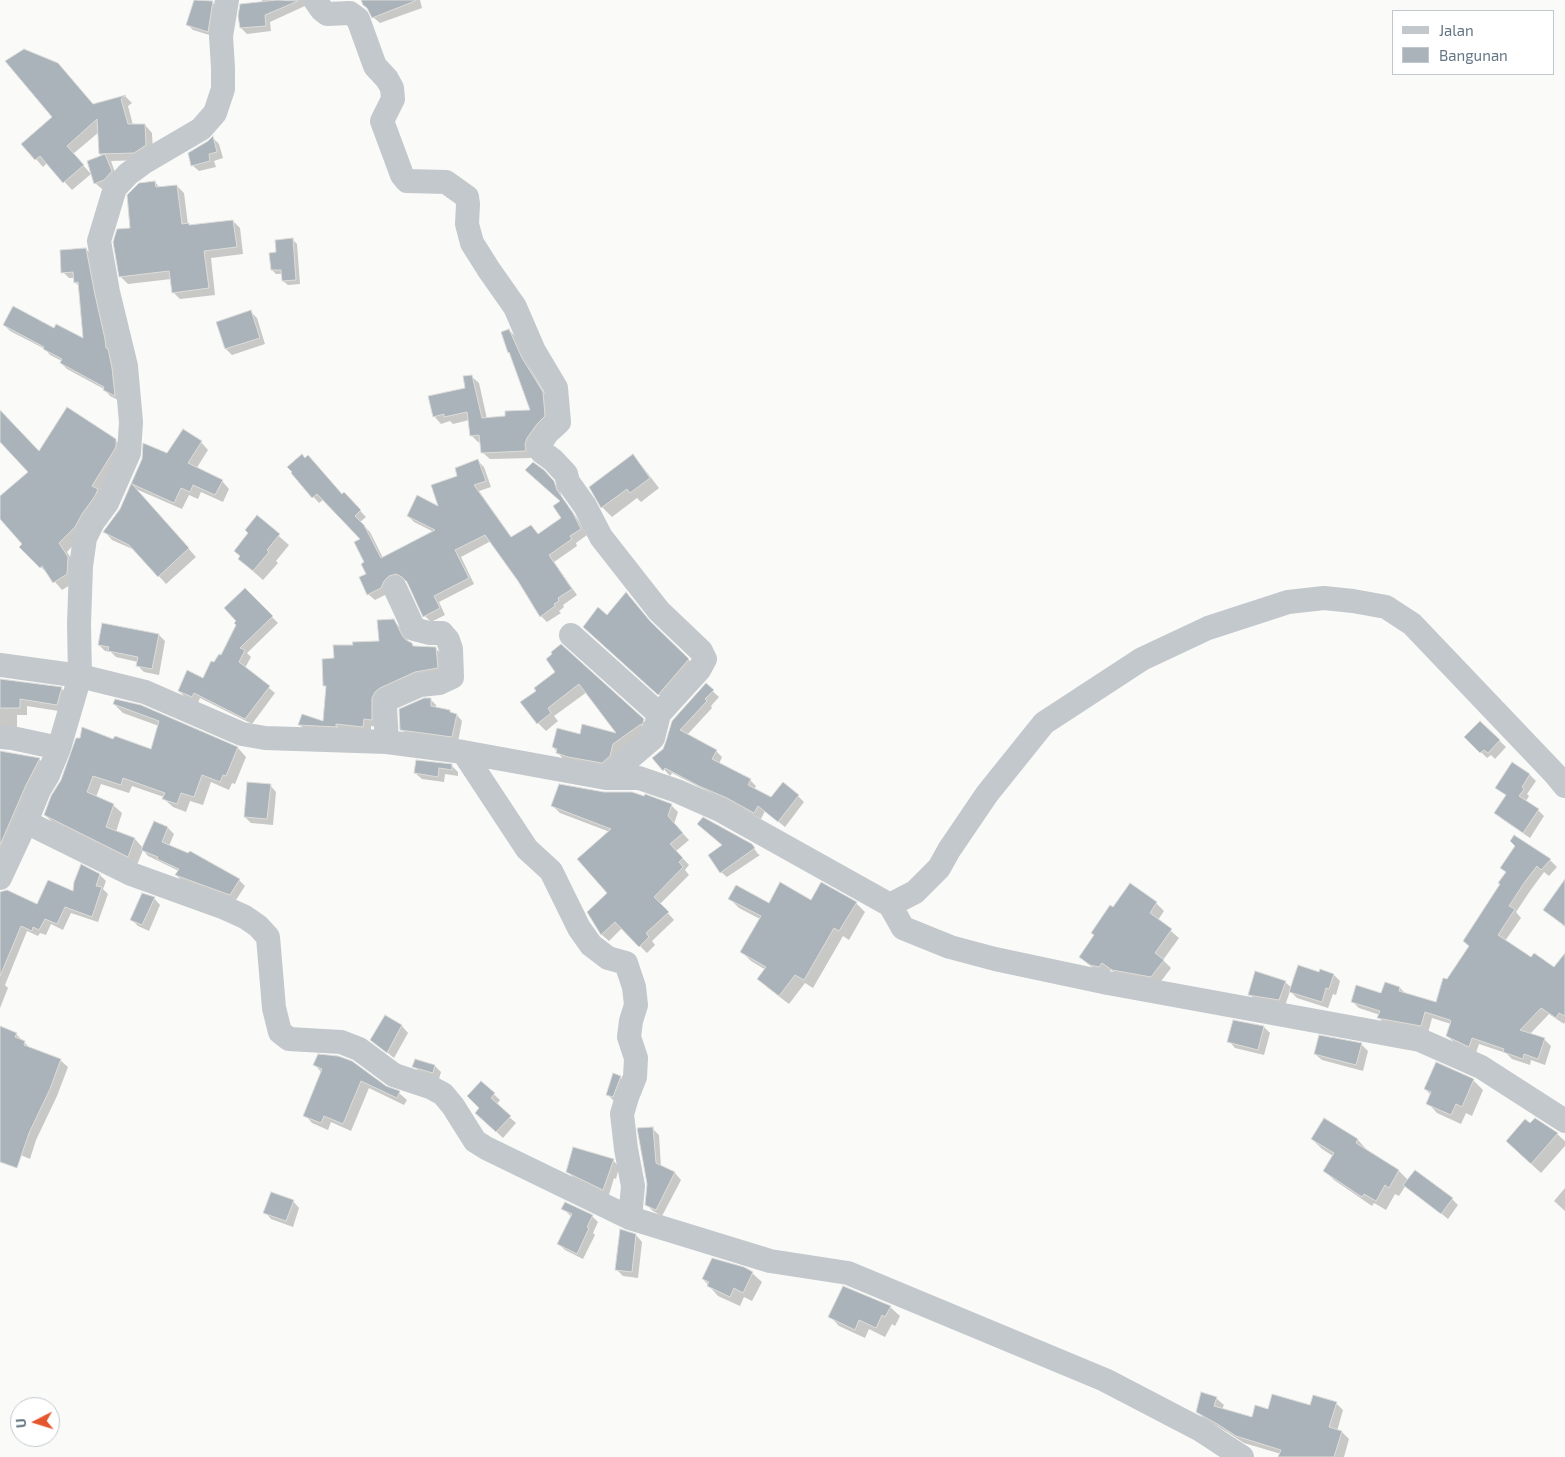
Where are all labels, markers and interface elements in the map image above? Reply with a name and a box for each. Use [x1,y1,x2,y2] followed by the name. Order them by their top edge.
[1392,10,1555,75] legend
[1439,21,1474,39] text: Jalan
[1439,46,1508,64] text: Bangunan
[10,1397,60,1447] north arrow
[12,1418,29,1429] text: U

